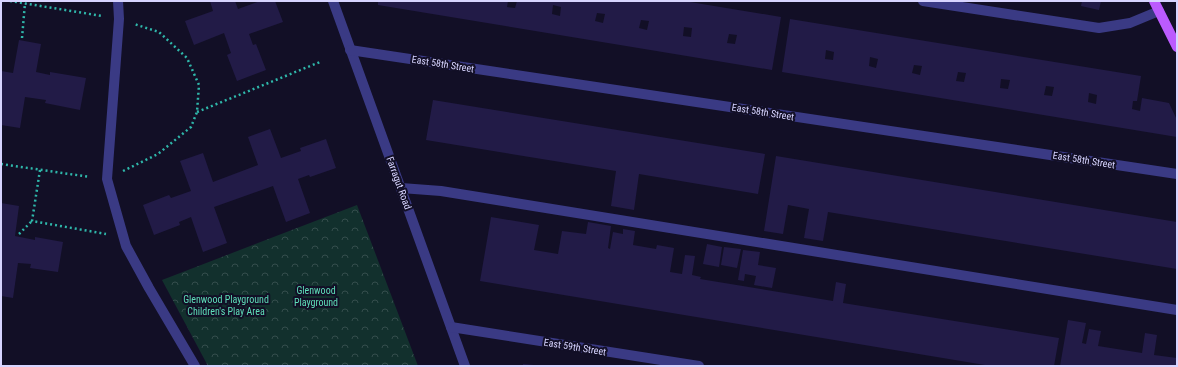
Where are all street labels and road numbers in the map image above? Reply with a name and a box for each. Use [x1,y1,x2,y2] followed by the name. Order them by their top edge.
[411,54,475,74] street label: East 58th Street
[731,102,795,122] street label: East 58th Street
[1052,150,1116,170] street label: East 58th Street
[384,155,414,211] street label: Farragut Road
[543,337,607,357] street label: East 59th Street

